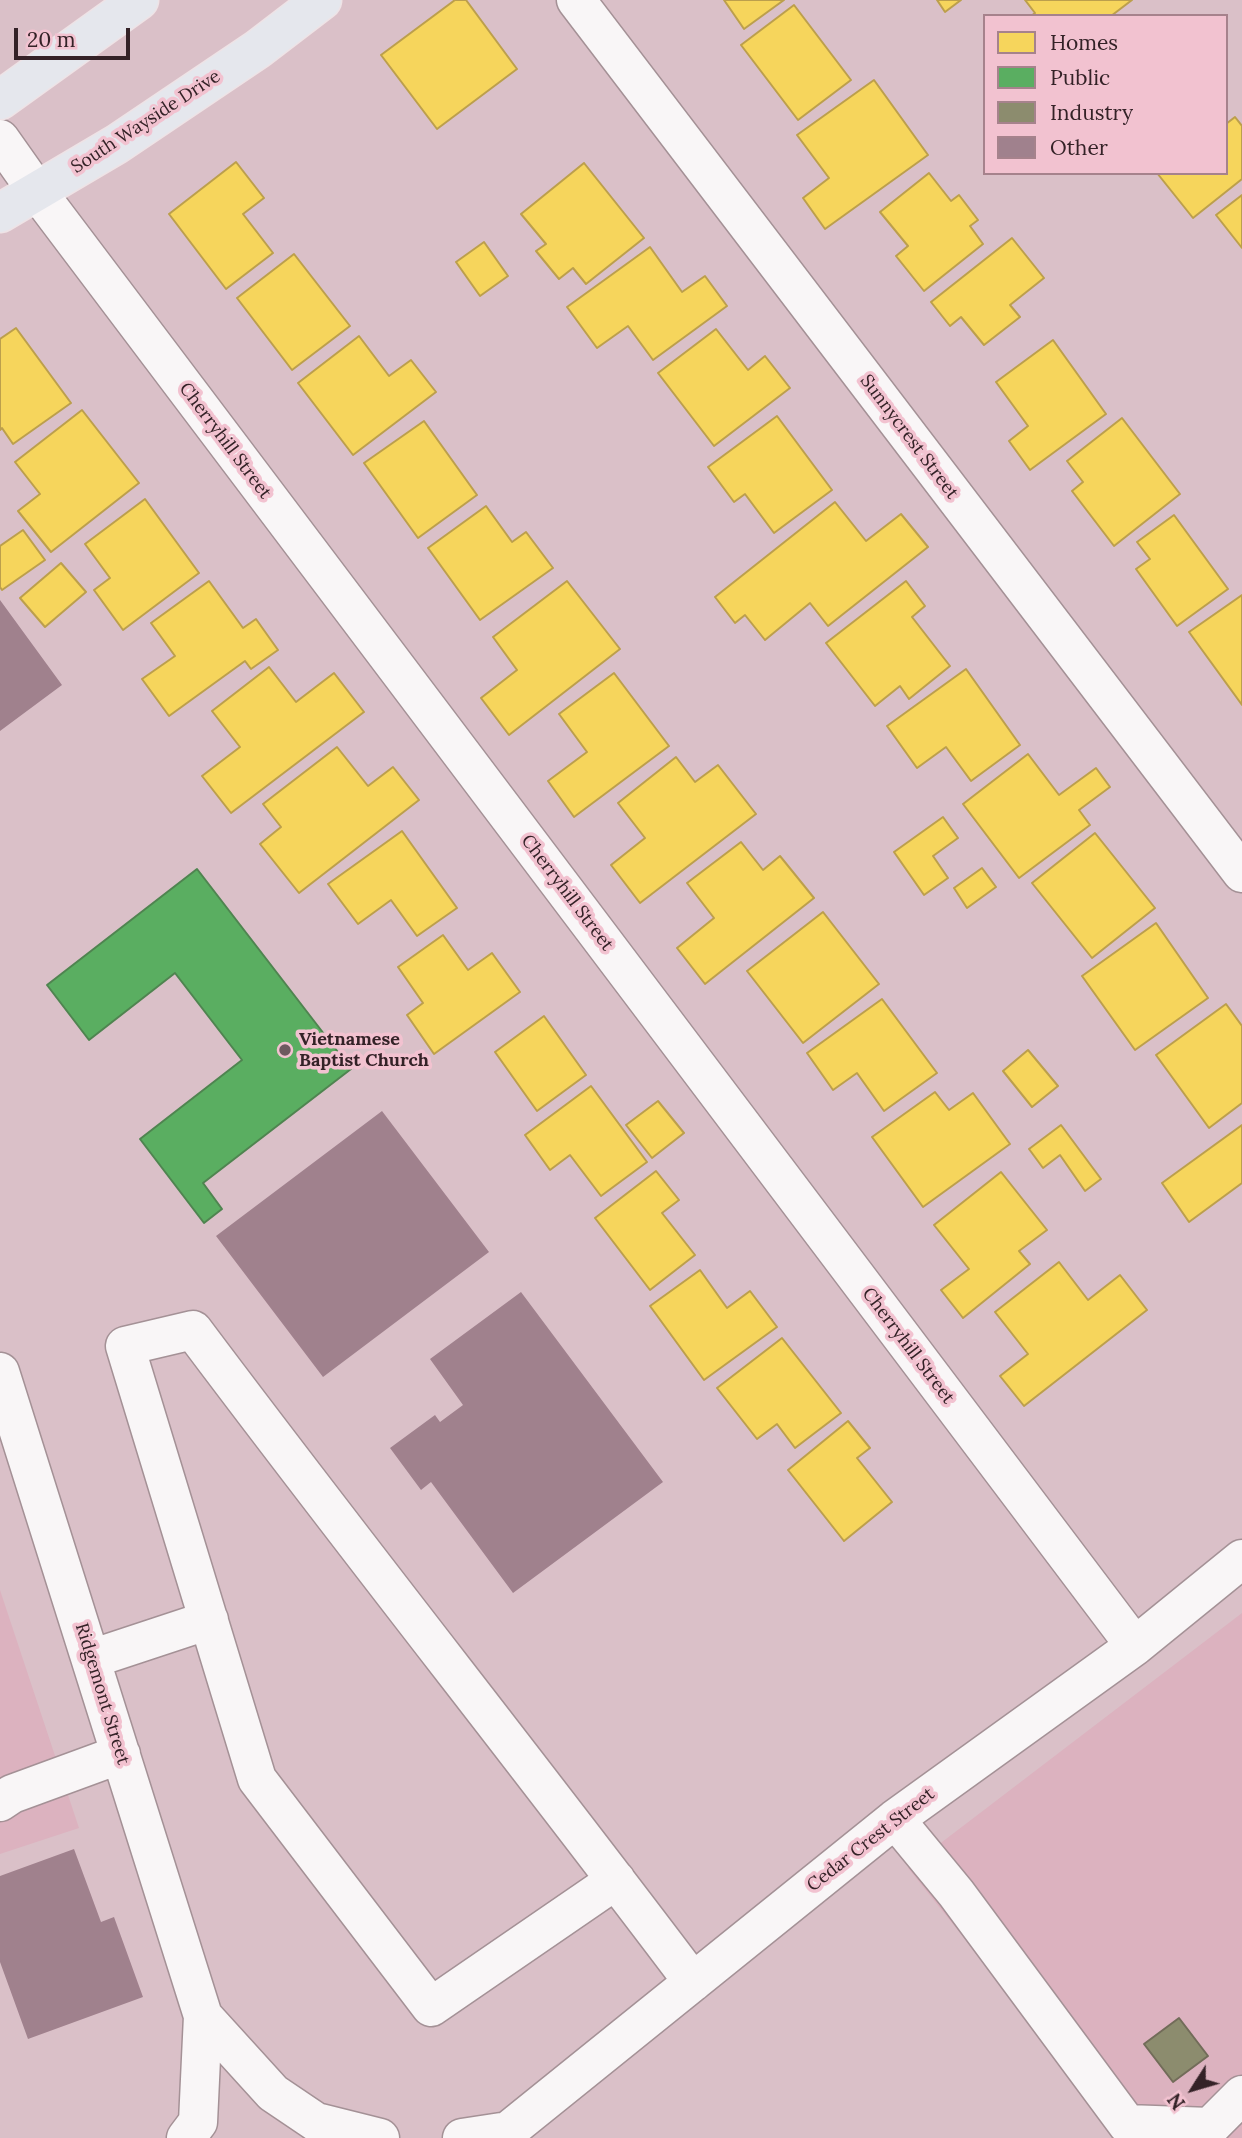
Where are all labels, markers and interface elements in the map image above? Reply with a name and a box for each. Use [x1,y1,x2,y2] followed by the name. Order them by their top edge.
[18,14,133,58] scale bar
[983,14,1228,175] legend
[27,26,76,53] text: 20 m
[1050,29,1118,56] text: Homes
[1050,64,1110,91] text: Public
[67,66,225,178] street label: South Wayside Drive
[1050,99,1133,126] text: Industry
[1050,134,1108,161] text: Other
[855,371,963,503] street label: Sunnycrest Street
[174,379,276,503] street label: Cherryhill Street
[516,831,618,955] street label: Cherryhill Street
[299,1029,429,1072] place label: Vietnamese Baptist Church
[277,1042,293,1058] marker: Vietnamese Baptist Church
[857,1284,959,1408] street label: Cherryhill Street
[70,1621,134,1767] street label: Ridgemont Street
[803,1783,939,1897] street label: Cedar Crest Street
[1158,2054,1228,2124] north arrow
[1162,2089,1190,2115] text: N

